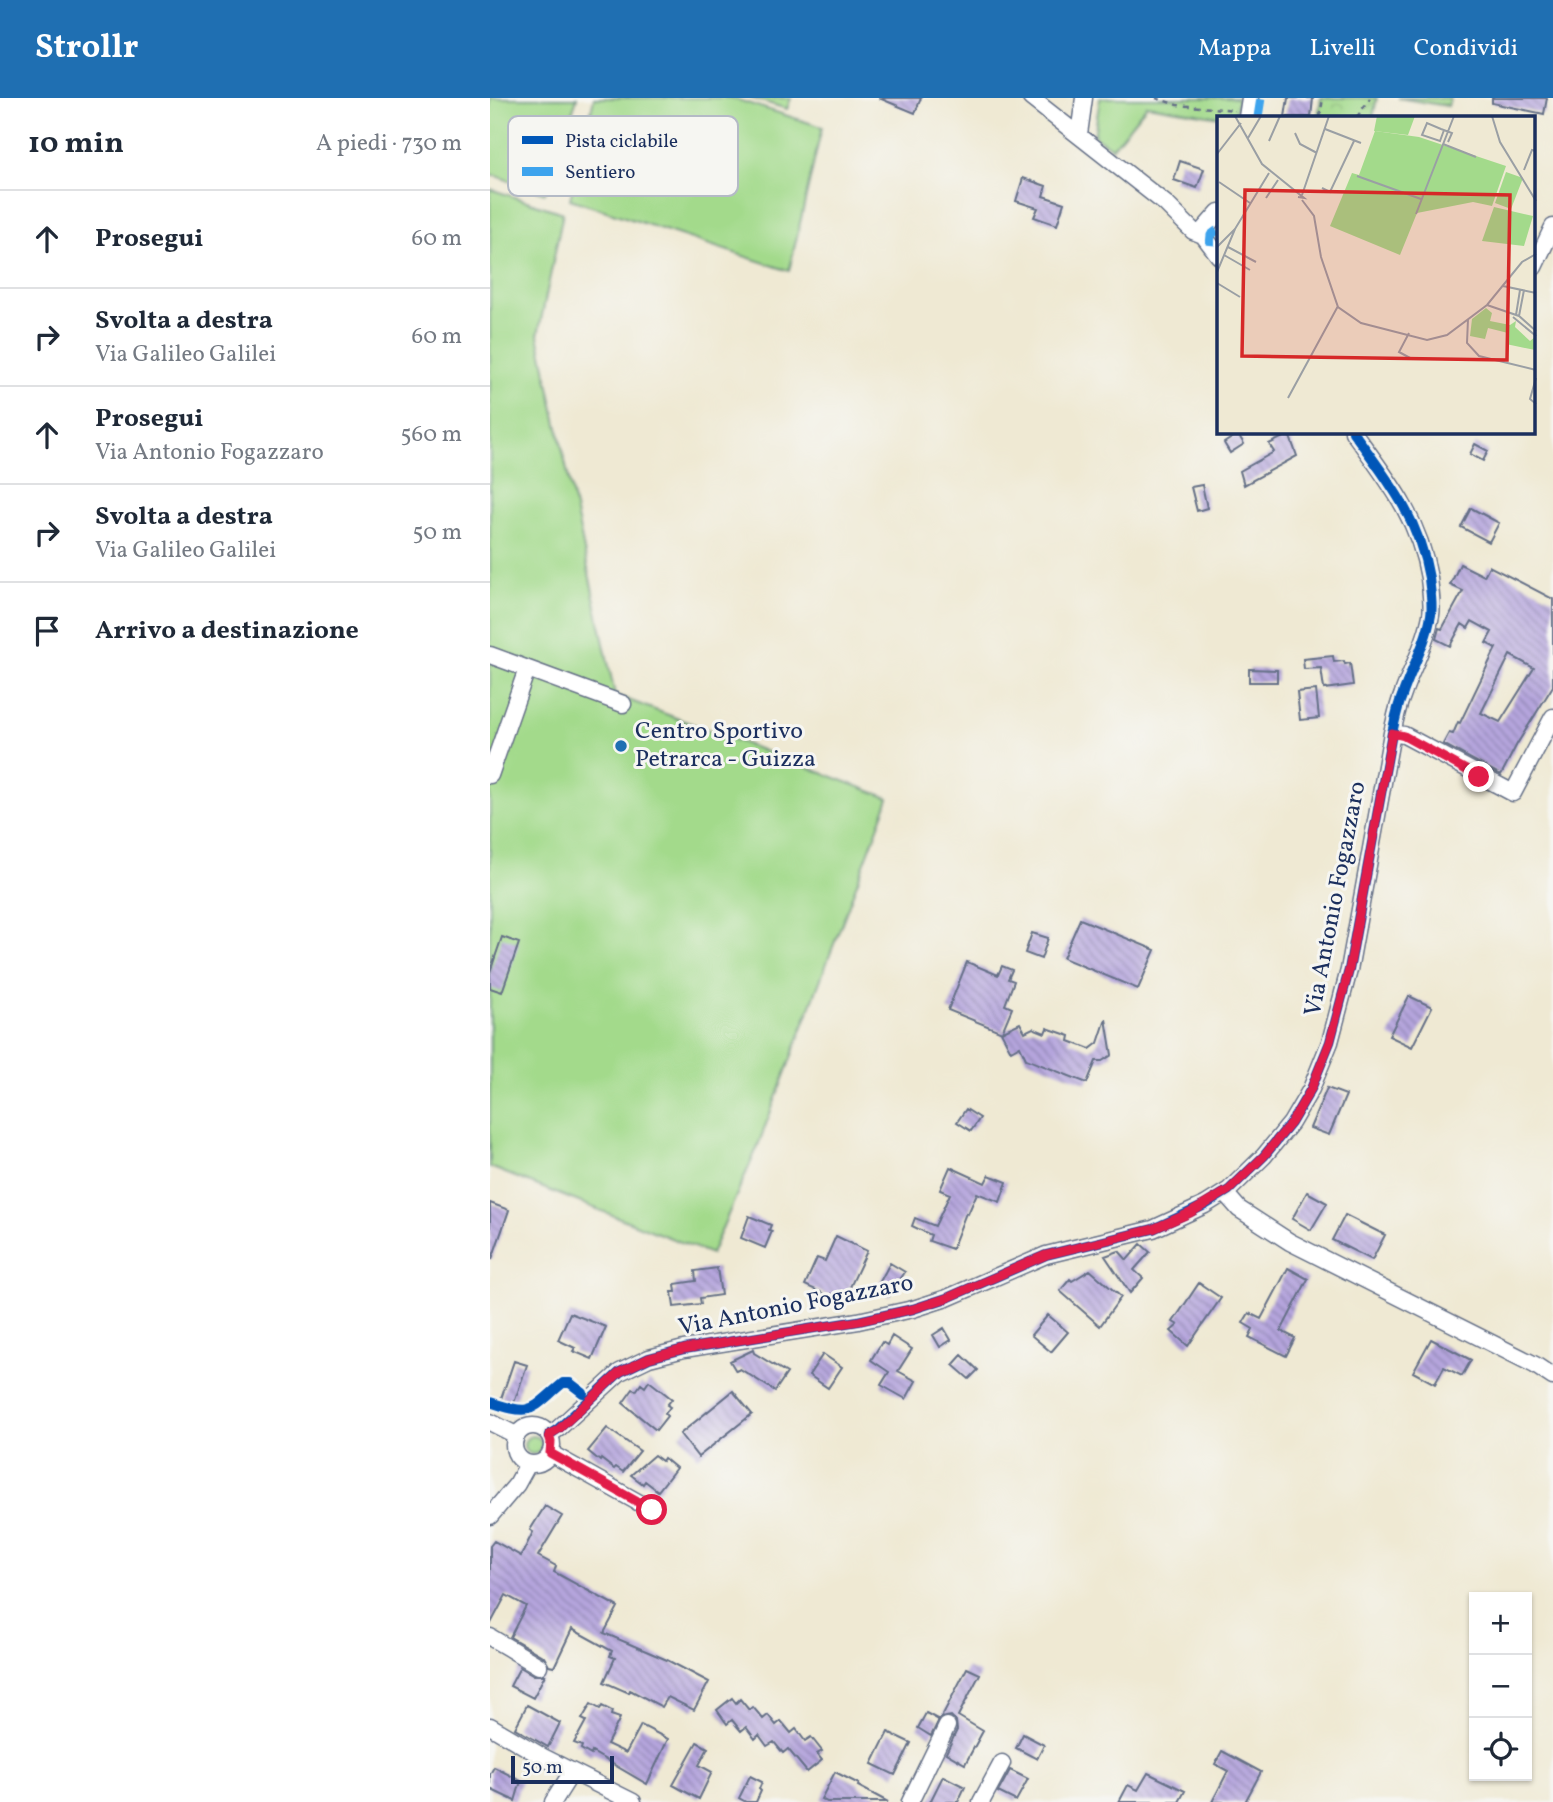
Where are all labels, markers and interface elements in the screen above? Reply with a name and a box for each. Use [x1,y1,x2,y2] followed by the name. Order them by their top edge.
[35,26,138,72] text: Strollr
[1198,32,1272,66] text: Mappa
[1310,32,1376,66] text: Livelli
[1414,32,1518,66] text: Condividi
[508,116,738,196] legend
[1217,116,1536,434] inset map
[28,123,124,165] text: 10 min
[316,128,462,160] text: A piedi · 730 m
[565,129,678,155] text: Pista ciclabile
[565,160,635,186] text: Sentiero
[28,220,66,258] icon: ahead
[95,221,203,257] text: Prosegui
[412,223,462,255] text: 60 m
[95,303,273,339] text: Svolta a destra
[28,318,66,356] icon: right
[412,321,462,353] text: 60 m
[95,339,276,371] text: Via Galileo Galilei
[95,401,203,437] text: Prosegui
[28,416,66,454] icon: ahead
[401,419,462,451] text: 560 m
[95,437,324,469] text: Via Antonio Fogazzaro
[95,499,273,535] text: Svolta a destra
[28,514,66,552] icon: right
[413,517,462,549] text: 50 m
[95,535,276,567] text: Via Galileo Galilei
[28,612,66,650] icon: arrive
[95,613,359,649] text: Arrivo a destinazione
[635,715,816,777] place label: Centro Sportivo Petrarca - Guizza
[613,738,629,754] marker: Centro Sportivo Petrarca - Guizza
[1463,761,1494,792] route end
[1297,779,1375,1019] street label: Via Antonio Fogazzaro
[676,1267,916,1345] street label: Via Antonio Fogazzaro
[636,1494,667,1525] route start
[1469,1592,1532,1781] map controls
[1469,1592,1532,1655] button: +
[1469,1655,1532,1718] button: −
[1469,1718,1532,1781] button: locate
[511,1753,614,1785] scale bar
[522,1755,563,1781] text: 50 m

